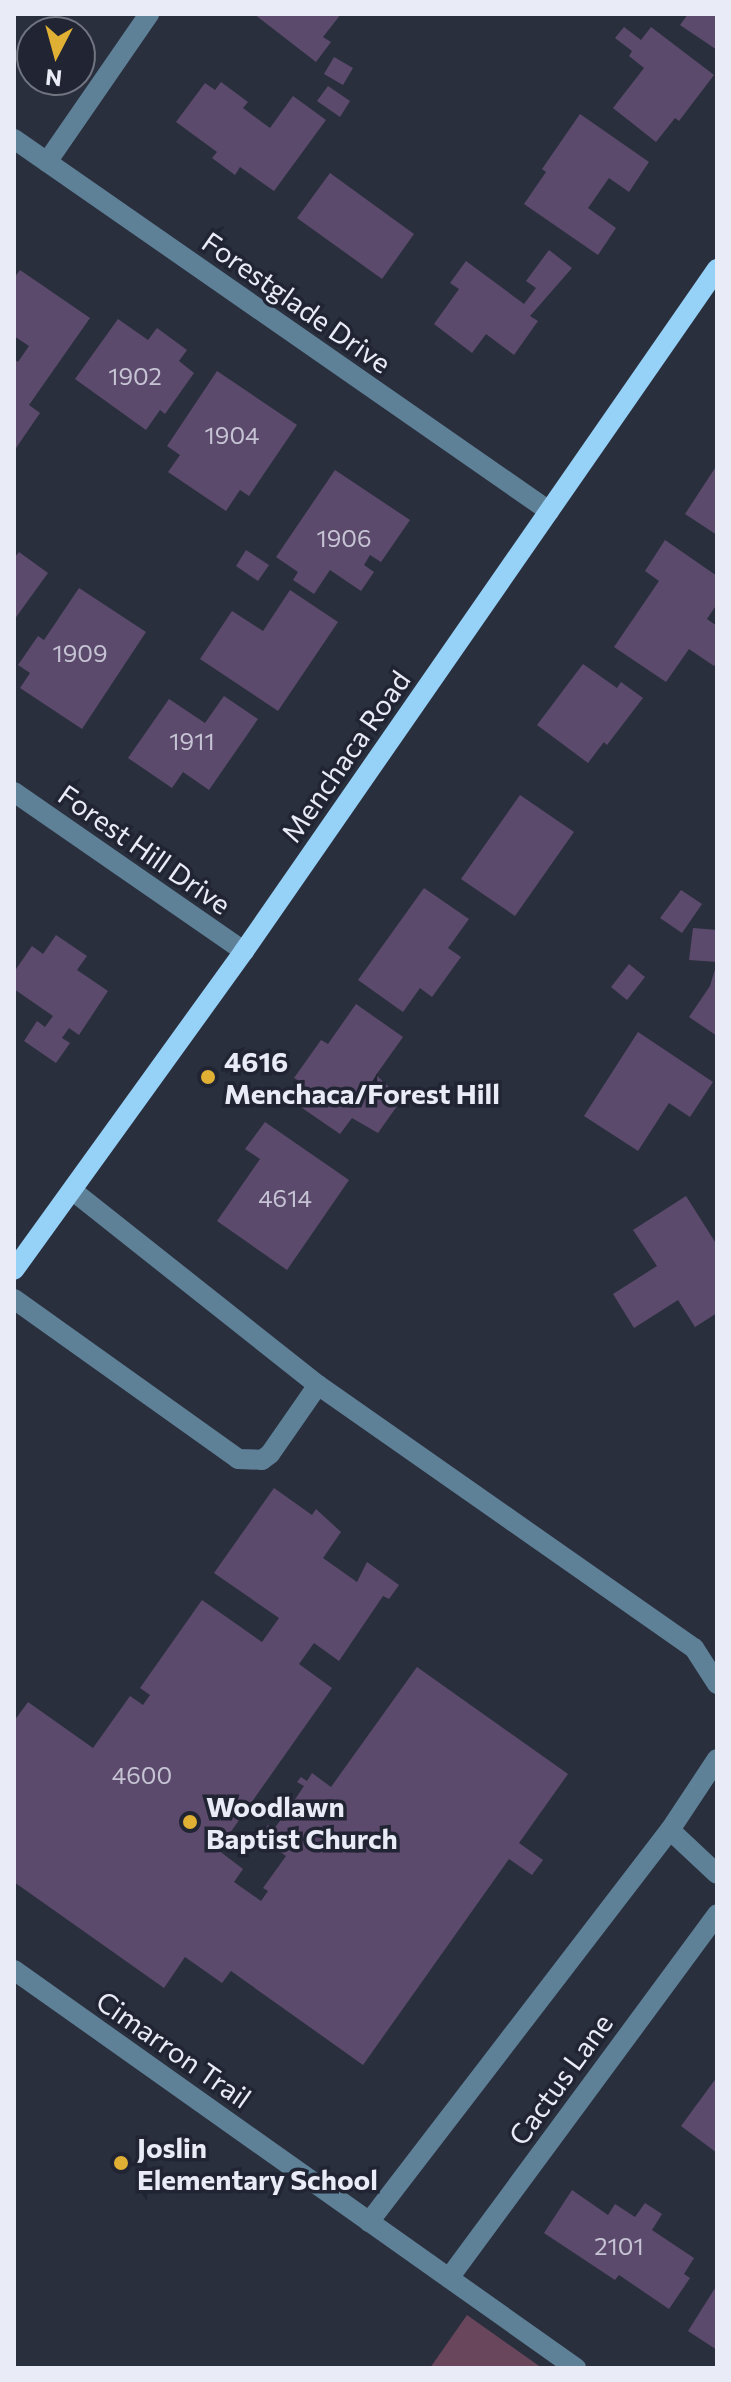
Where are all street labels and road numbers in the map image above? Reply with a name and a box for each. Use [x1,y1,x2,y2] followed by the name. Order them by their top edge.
[196,224,398,380] street label: Forestglade Drive
[274,664,416,848] street label: Menchaca Road
[52,777,238,921] street label: Forest Hill Drive
[90,1983,258,2115] street label: Cimarron Trail
[501,2007,619,2151] street label: Cactus Lane

